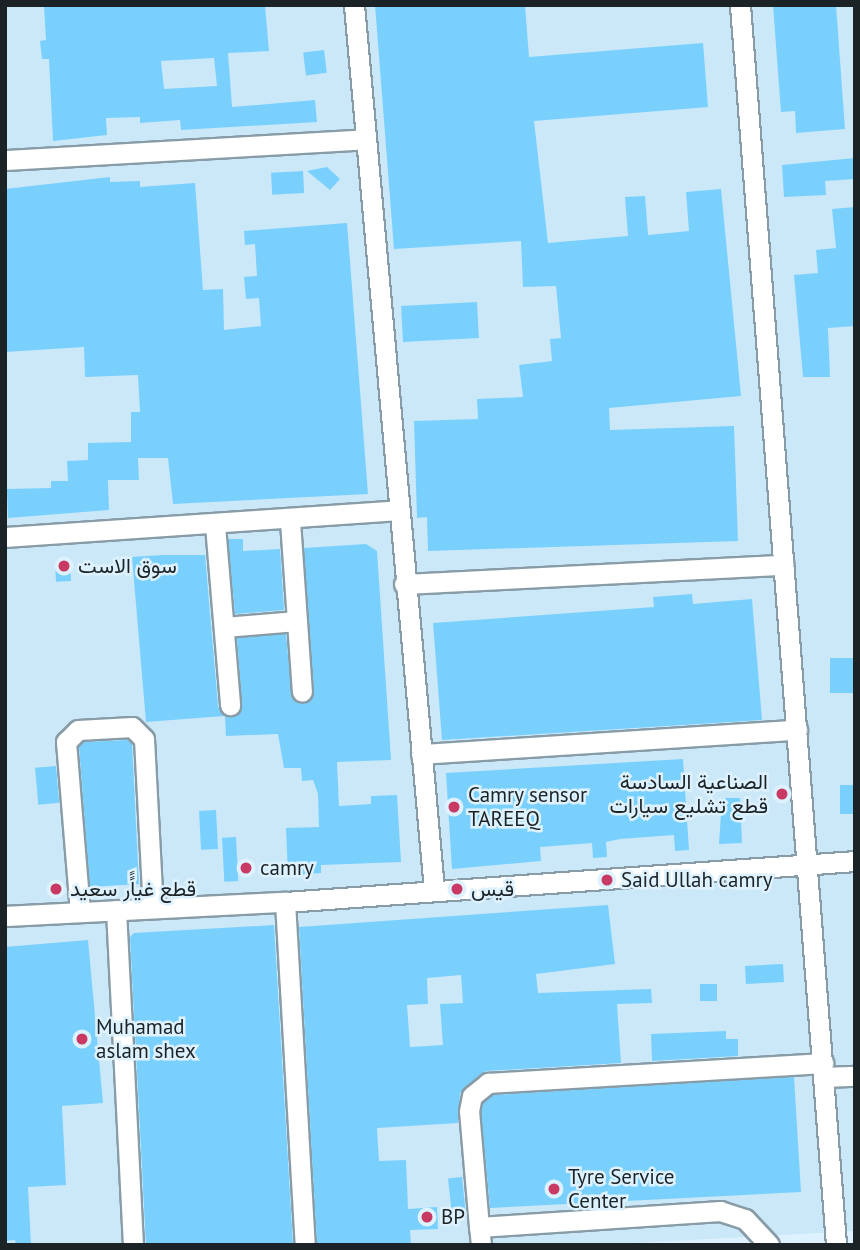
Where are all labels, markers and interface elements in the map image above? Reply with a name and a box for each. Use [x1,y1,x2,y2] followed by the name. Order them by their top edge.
[78,553,177,579] place label: سوق الاست
[56,558,72,574] marker: سوق الاست
[610,769,768,819] place label: الصناعية السادسة قطع تشليع سيارات
[468,782,588,832] place label: Camry sensor TAREEQ
[774,786,790,802] marker: الصناعية السادسة قطع تشليع سيارات
[446,799,462,815] marker: Camry sensor TAREEQ
[260,855,314,881] place label: camry
[238,860,254,876] marker: camry
[621,867,772,893] place label: Said Ullah camry
[599,872,615,888] marker: Said Ullah camry
[70,876,196,902] place label: قطع غياًًر سعيد
[471,876,514,902] place label: قيس
[48,881,64,897] marker: قطع غياًًر سعيد
[449,881,465,897] marker: قيس
[96,1014,196,1064] place label: Muhamad aslam shex
[74,1031,90,1047] marker: Muhamad aslam shex
[568,1164,675,1214] place label: Tyre Service Center
[546,1181,562,1197] marker: Tyre Service Center
[441,1204,465,1230] place label: BP
[419,1209,435,1225] marker: BP

